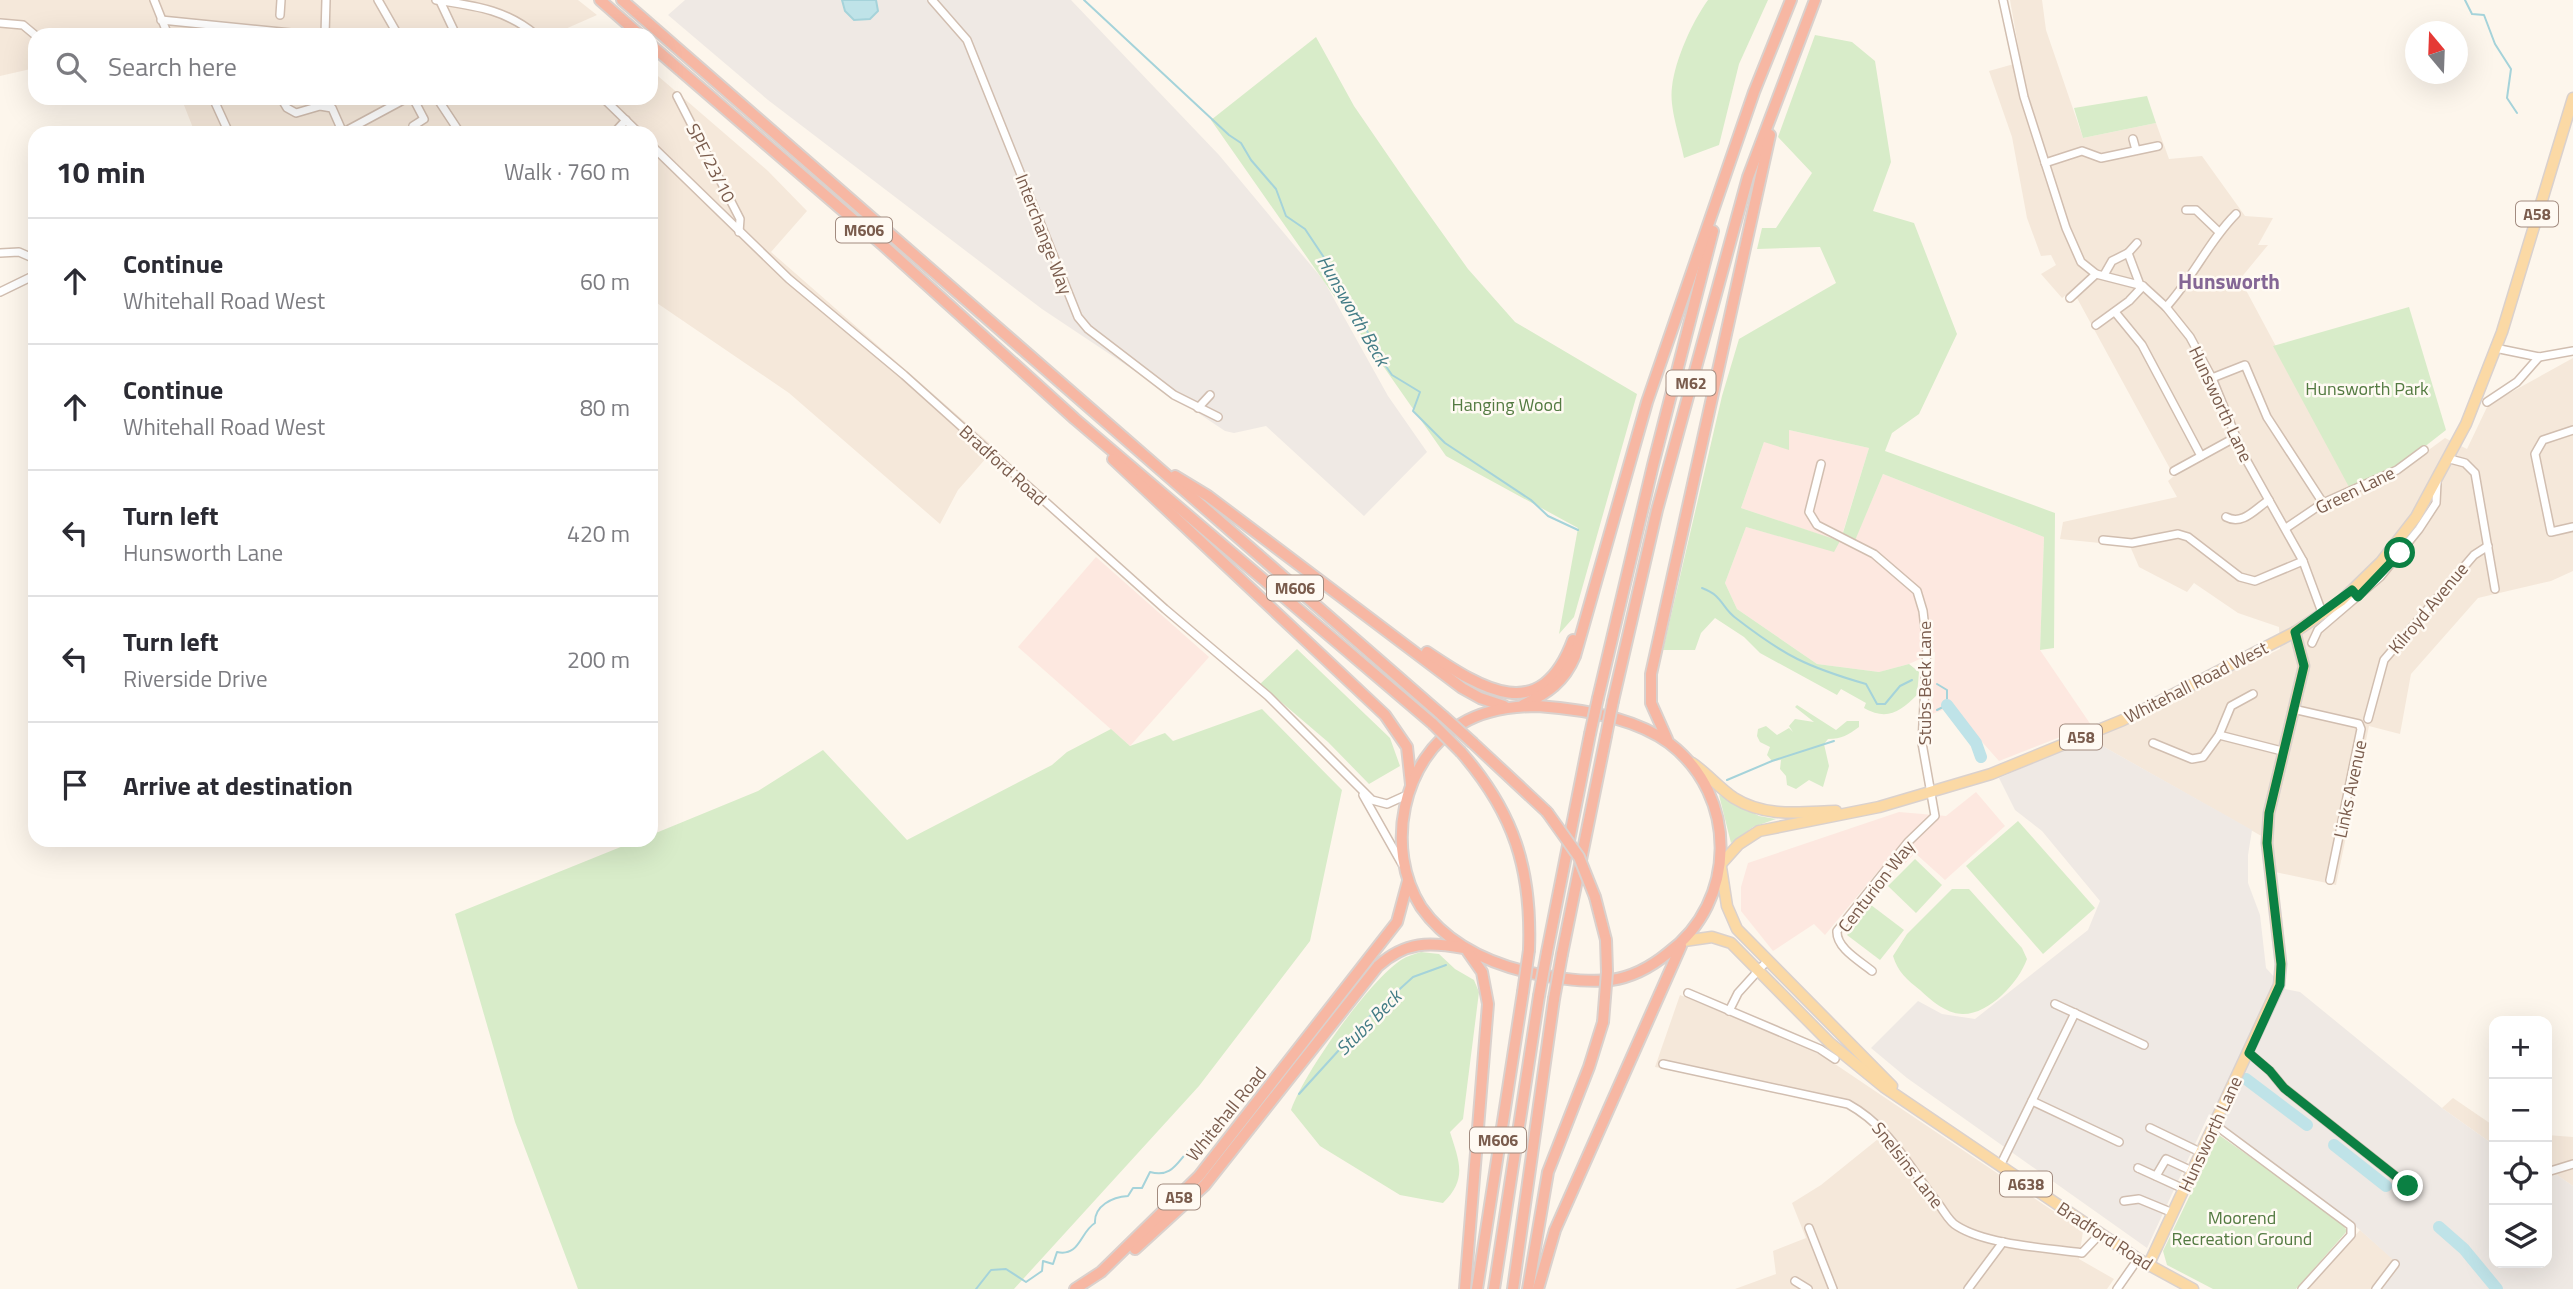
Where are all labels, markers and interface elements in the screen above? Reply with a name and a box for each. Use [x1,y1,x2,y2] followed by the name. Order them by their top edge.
[2405,21,2468,84] north arrow
[28,28,658,105] search box
[108,47,237,86] text: Search here
[52,48,90,86] icon: search
[680,119,742,207] street label: SPE/23/10
[56,149,146,195] text: 10 min
[504,154,630,189] text: Walk · 760 m
[1009,170,1080,299] street label: Interchange Way
[2516,202,2558,227] road number: A58
[836,218,892,242] road number: M606
[123,244,223,283] text: Continue
[1311,249,1399,373] water label: Hunsworth Beck
[56,262,94,300] icon: ahead
[580,264,630,299] text: 60 m
[2178,265,2280,297] district label: Hunsworth
[123,283,325,318] text: Whitehall Road West
[2182,341,2260,467] street label: Hunsworth Lane
[123,370,223,409] text: Continue
[1666,370,1716,396] road number: M62
[2305,375,2429,402] park label: Hunsworth Park
[56,388,94,426] icon: ahead
[580,390,630,425] text: 80 m
[1451,391,1563,418] park label: Hanging Wood
[123,409,325,444] text: Whitehall Road West
[953,418,1053,512] street label: Bradford Road
[2311,459,2399,521] street label: Green Lane
[123,496,218,535] text: Turn left
[56,514,94,552] icon: left
[567,516,630,551] text: 420 m
[123,535,283,570] text: Hunsworth Lane
[2384,537,2415,568] route start
[2382,556,2474,660] street label: Kilroyd Avenue
[1267,576,1323,600] road number: M606
[1911,621,1938,745] street label: Stubs Beck Lane
[123,622,218,661] text: Turn left
[2119,634,2273,730] street label: Whitehall Road West
[56,640,94,678] icon: left
[567,642,630,677] text: 200 m
[123,661,268,696] text: Riverside Drive
[2060,724,2102,750] road number: A58
[2326,738,2374,840] street label: Links Avenue
[56,766,94,804] icon: arrive
[123,766,353,805] text: Arrive at destination
[1831,834,1921,938] street label: Centurion Way
[1329,981,1409,1061] water label: Stubs Beck
[2489,1016,2552,1268] map controls
[2489,1016,2552,1079] button: +
[1179,1061,1273,1167] street label: Whitehall Road
[2171,1071,2249,1197] street label: Hunsworth Lane
[2489,1079,2552,1142] button: −
[1866,1116,1950,1214] street label: Snelsins Lane
[1470,1128,1526,1152] road number: M606
[2489,1142,2552,1205] button: locate
[2392,1170,2423,1201] route end
[2000,1172,2052,1196] road number: A638
[1158,1184,1200,1210] road number: A58
[2052,1195,2158,1277] street label: Bradford Road
[2172,1204,2312,1252] park label: Moorend Recreation Ground
[2489,1205,2552,1268] button: layers

